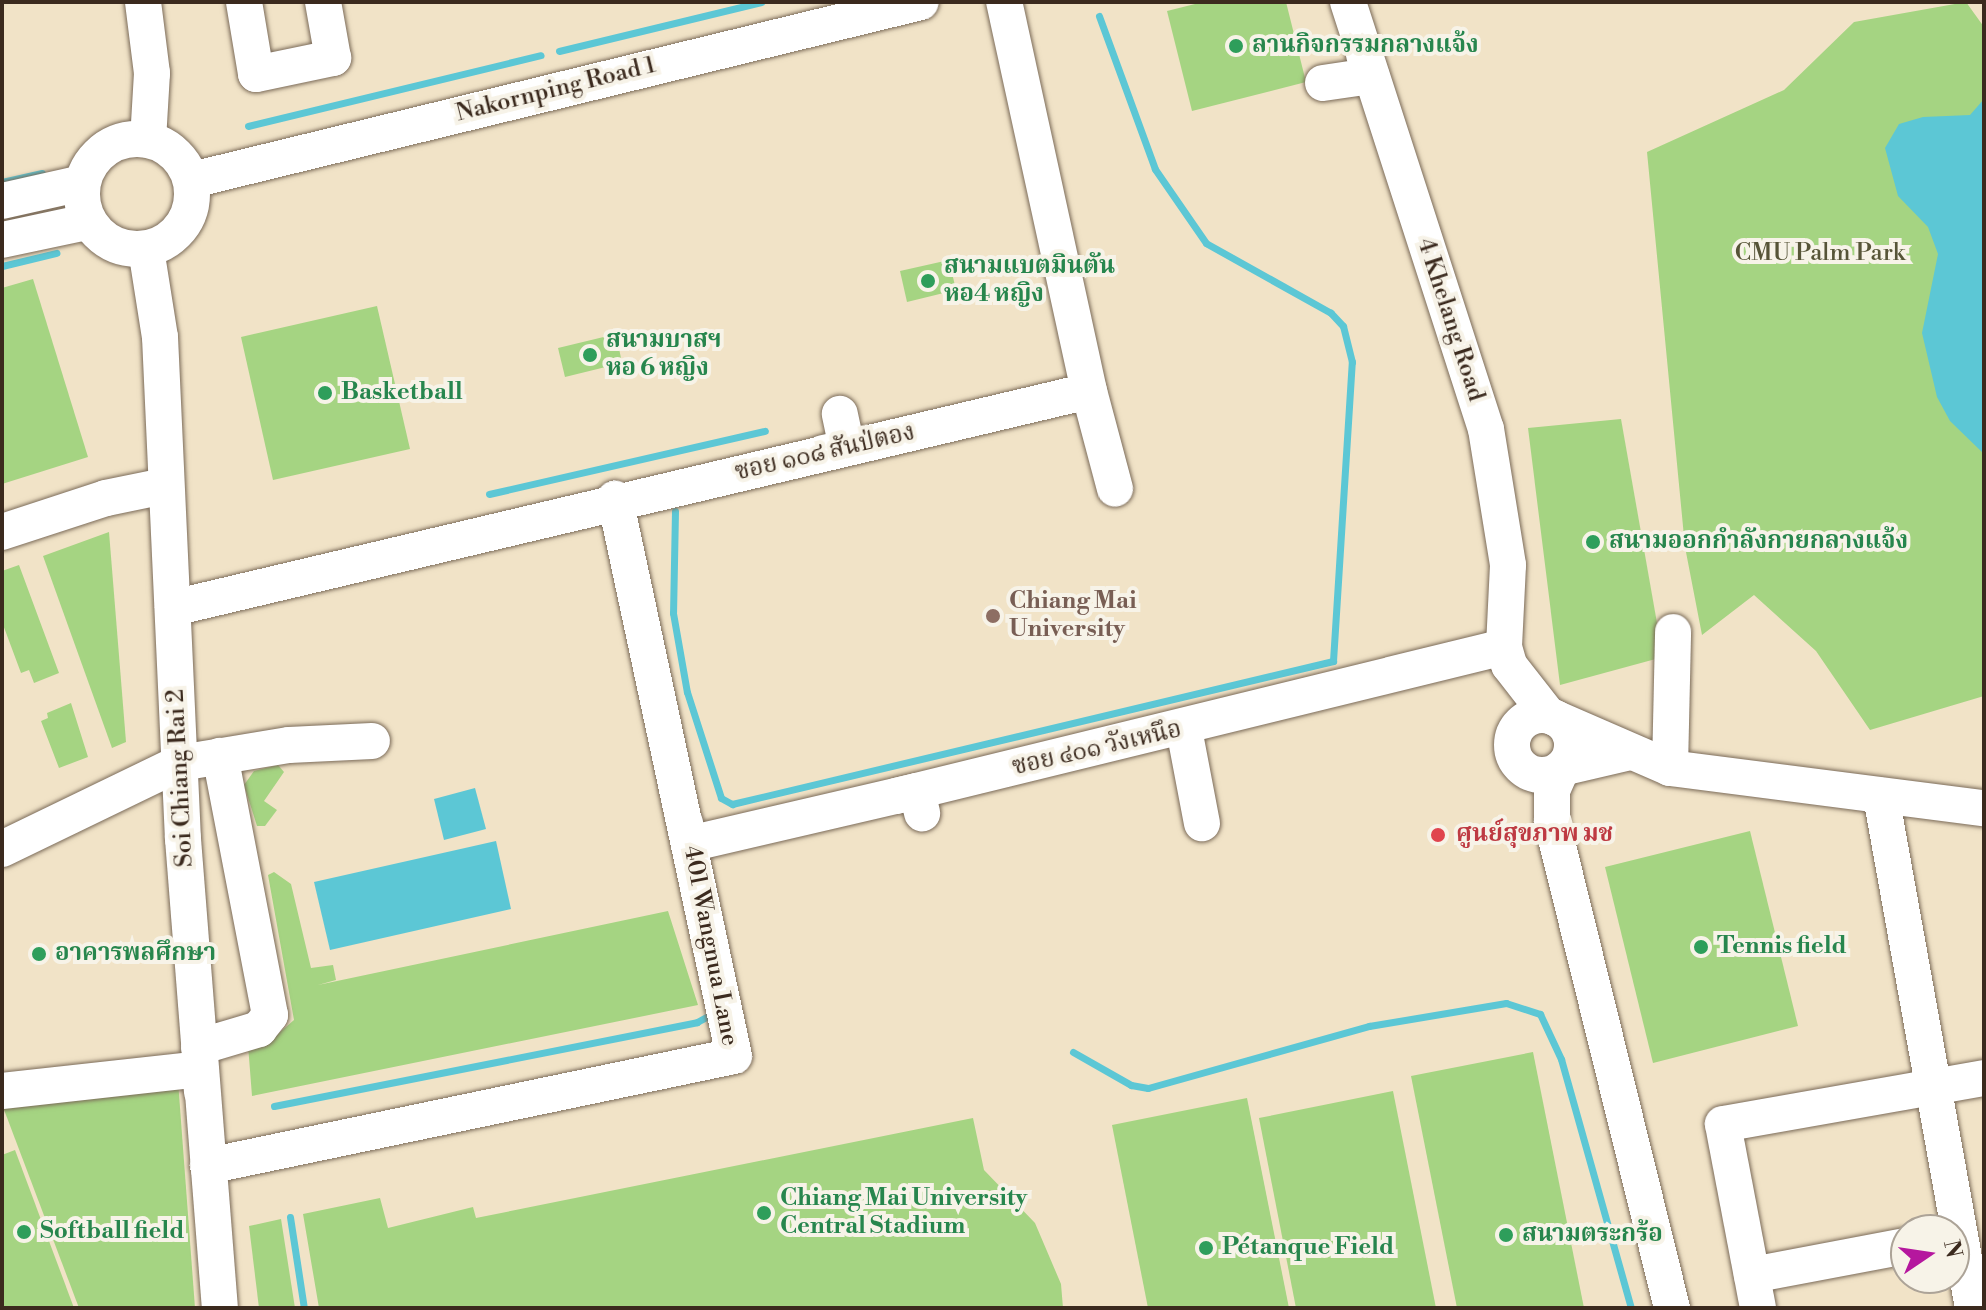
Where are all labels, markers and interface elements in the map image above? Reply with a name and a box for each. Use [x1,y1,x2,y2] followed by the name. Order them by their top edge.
[1252,32,1479,60] place label: ลานกิจกรรมกลางแจ้ง
[1227,37,1245,55] marker: ลานกิจกรรมกลางแจ้ง
[453,51,659,129] street label: Nakornping Road 1
[1410,235,1490,405] street label: 4 Khelang Road
[1735,240,1905,268] park label: CMU Palm Park
[944,253,1115,309] place label: สนามแบตมินตัน หอ4 หญิง
[919,272,937,290] marker: สนามแบตมินตัน หอ4 หญิง
[606,327,722,383] place label: สนามบาสฯ หอ 6 หญิง
[581,346,599,364] marker: สนามบาสฯ หอ 6 หญิง
[341,379,463,407] place label: Basketball
[316,384,334,402] marker: Basketball
[732,418,918,488] street label: ซอย ๑๐๘ สันป่ตอง
[1609,528,1908,556] place label: สนามออกกำลังกายกลางแจ้ง
[1584,533,1602,551] marker: สนามออกกำลังกายกลางแจ้ง
[1009,588,1137,644] place label: Chiang Mai University
[984,607,1002,625] marker: Chiang Mai University
[162,688,200,868] street label: Soi Chiang Rai 2
[1009,716,1185,782] street label: ซอย ๔๐๑ วังเหนึอ
[1456,821,1613,849] place label: ศูนย์สุขภาพ มช
[1427,824,1449,846] marker: ศูนย์สุขภาพ มช
[676,843,744,1049] street label: 401 Wangnua Lane
[1717,933,1847,961] place label: Tennis field
[1692,938,1710,956] marker: Tennis field
[55,940,216,968] place label: อาคารพลศึกษา
[30,945,48,963] marker: อาคารพลศึกษา
[780,1185,1027,1241] place label: Chiang Mai University Central Stadium
[755,1204,773,1222] marker: Chiang Mai University Central Stadium
[1890,1214,1970,1294] north arrow
[40,1218,184,1246] place label: Softball field
[1522,1221,1663,1249] place label: สนามตระกร้อ
[15,1223,33,1241] marker: Softball field
[1497,1226,1515,1244] marker: สนามตระกร้อ
[1222,1234,1394,1262] place label: Pétanque Field
[1937,1237,1967,1260] text: N
[1197,1239,1215,1257] marker: Pétanque Field

